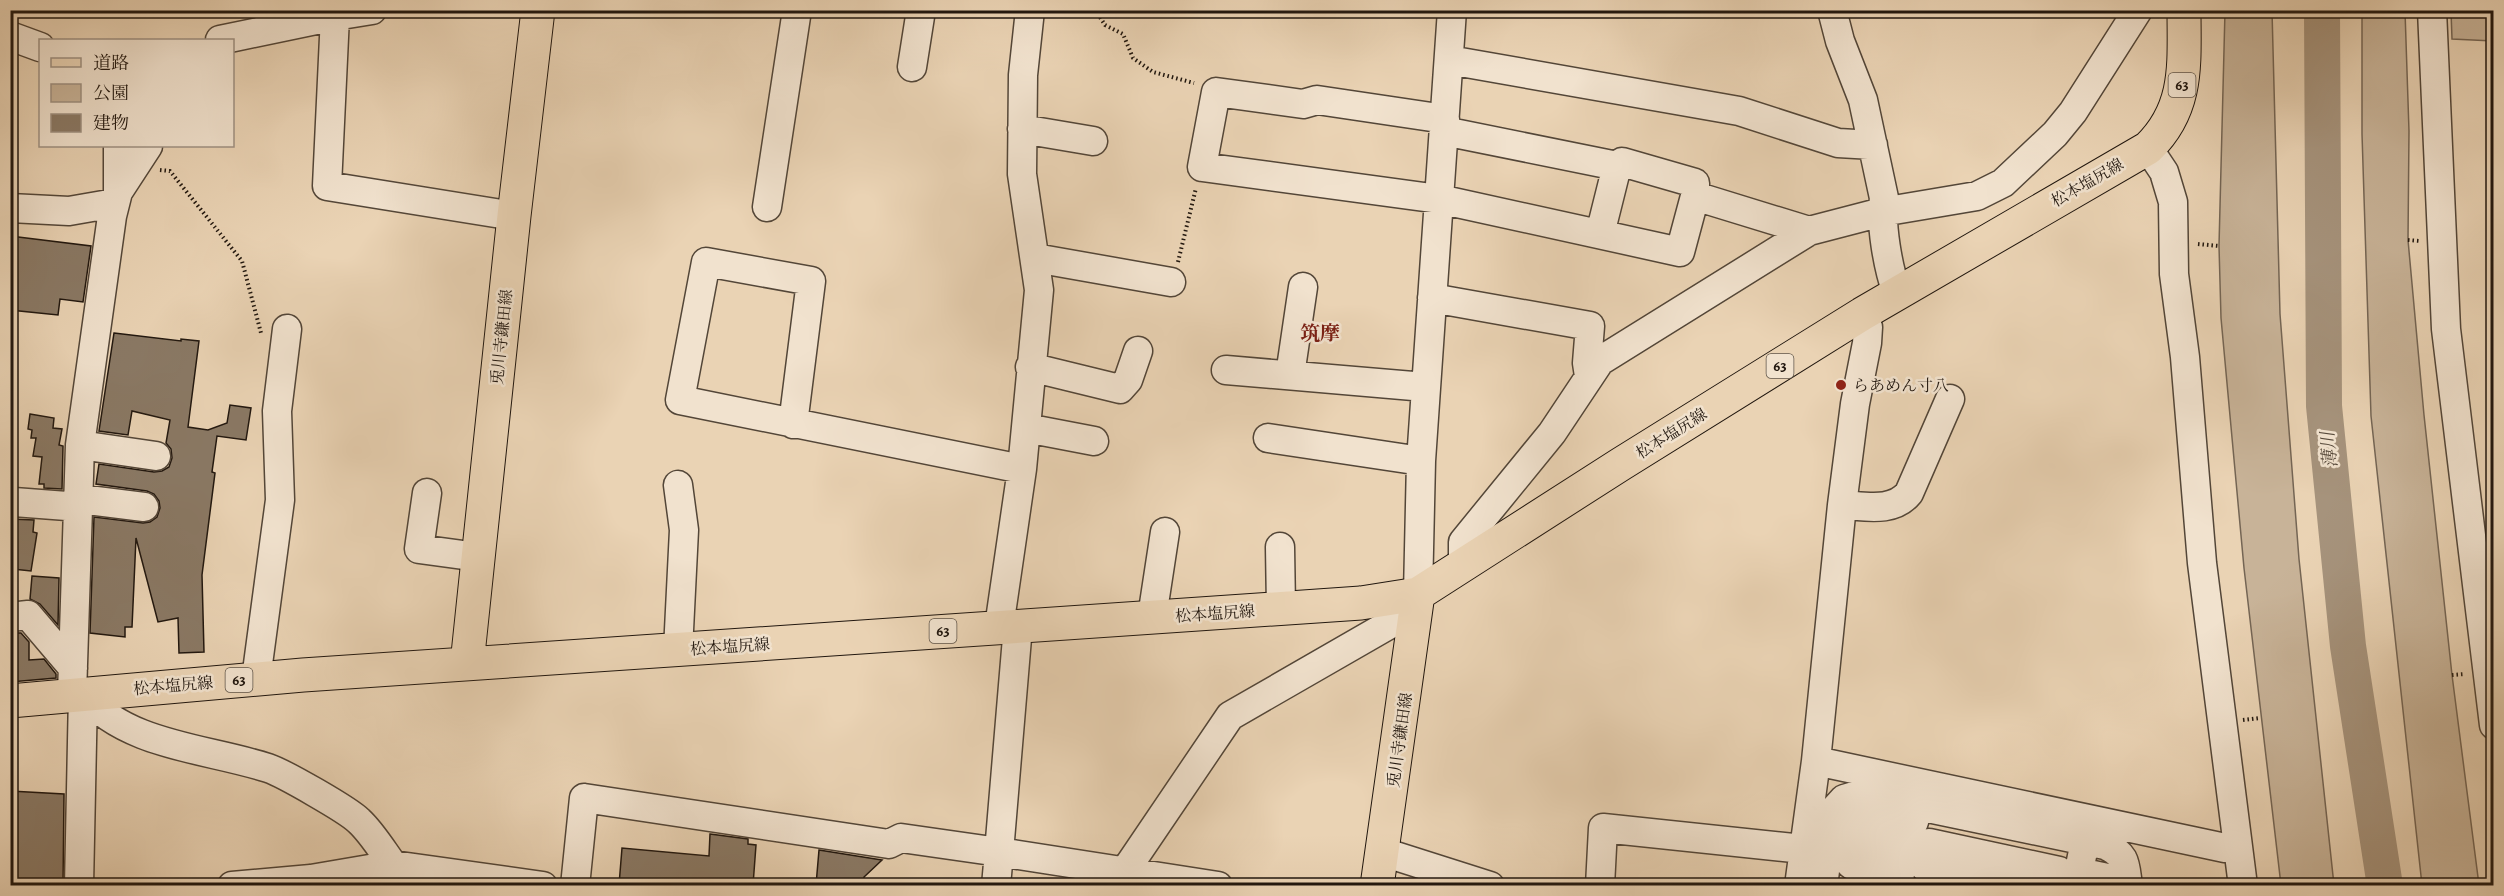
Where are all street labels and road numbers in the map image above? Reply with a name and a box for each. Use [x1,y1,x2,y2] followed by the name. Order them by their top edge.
[2168,73,2196,97] road number: 63
[2047,153,2128,212] street label: 松本塩尻線
[486,288,518,386] street label: 兎川寺鎌田線
[1766,354,1794,378] road number: 63
[1632,403,1711,464] street label: 松本塩尻線
[1174,600,1256,628] street label: 松本塩尻線
[930,619,956,643] road number: 63
[689,633,771,661] street label: 松本塩尻線
[226,668,252,692] road number: 63
[132,672,214,700] street label: 松本塩尻線
[1382,691,1418,789] street label: 兎川寺鎌田線

